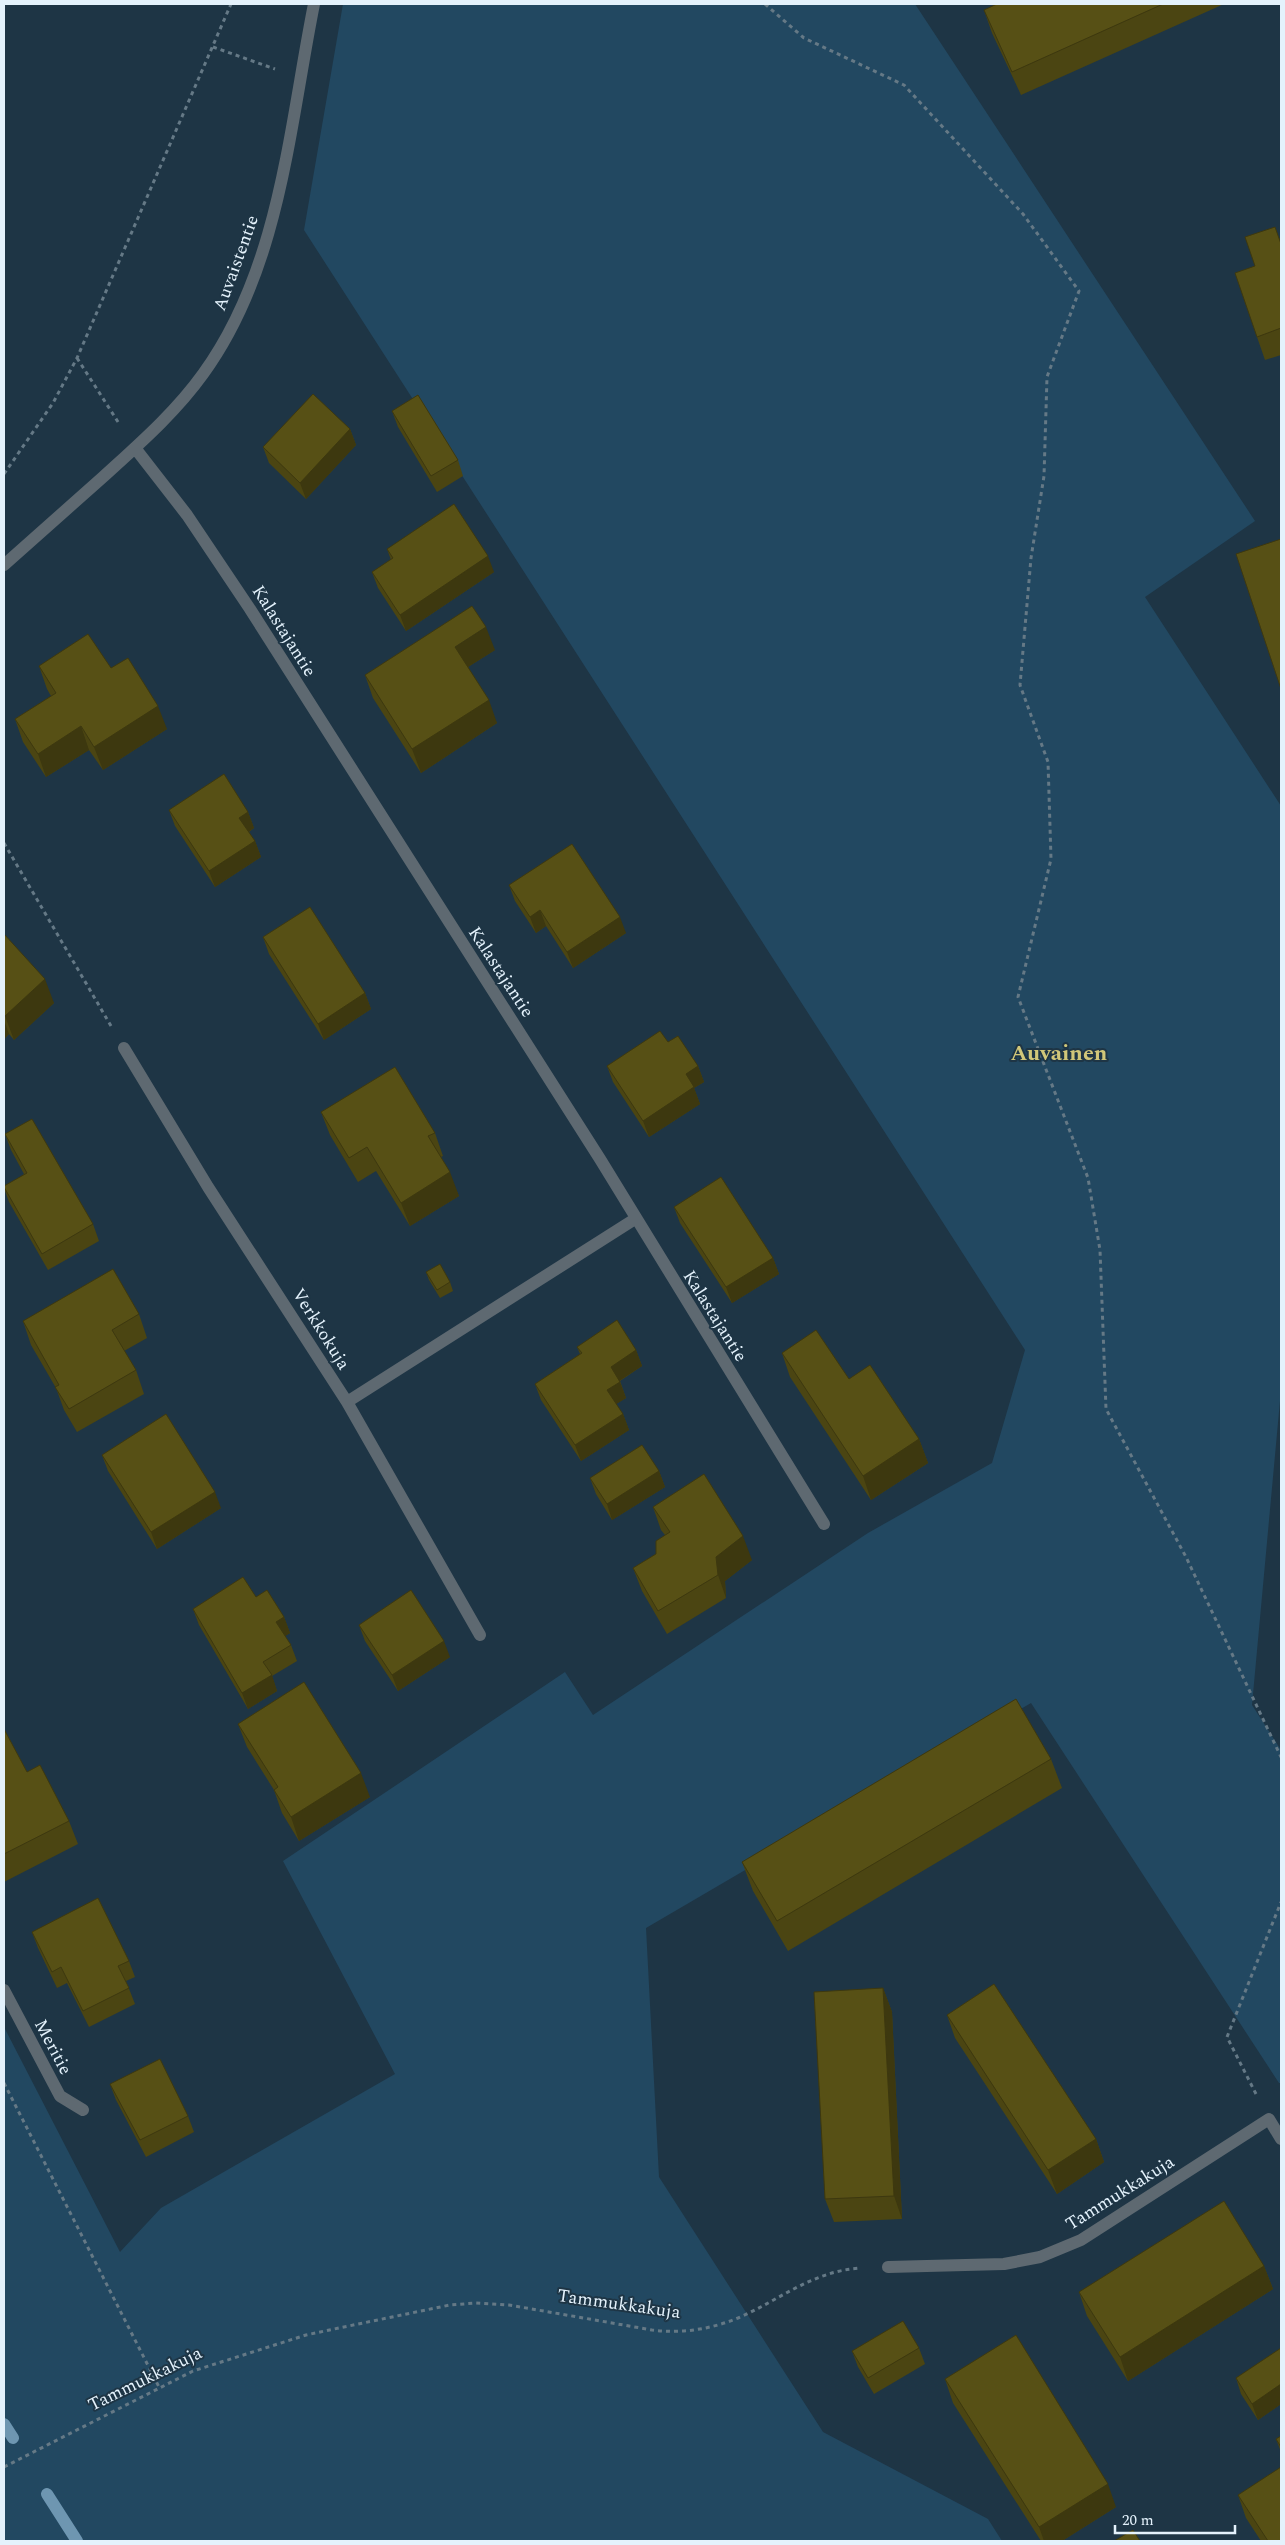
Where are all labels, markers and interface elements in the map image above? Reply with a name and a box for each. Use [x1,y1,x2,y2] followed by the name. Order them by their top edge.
[206,211,266,315] street label: Auvaistentie
[245,580,323,682] street label: Kalastajantie
[461,921,541,1023] street label: Kalastajantie
[1011,1037,1108,1070] district label: Auvainen
[676,1265,754,1367] street label: Kalastajantie
[285,1283,357,1375] street label: Verkkokuja
[27,2014,79,2080] street label: Meritie
[1060,2149,1180,2237] street label: Tammukkakuja
[556,2282,682,2326] street label: Tammukkakuja
[83,2340,207,2418] street label: Tammukkakuja
[1115,2502,1235,2534] scale bar
[1122,2509,1154,2532] text: 20 m

